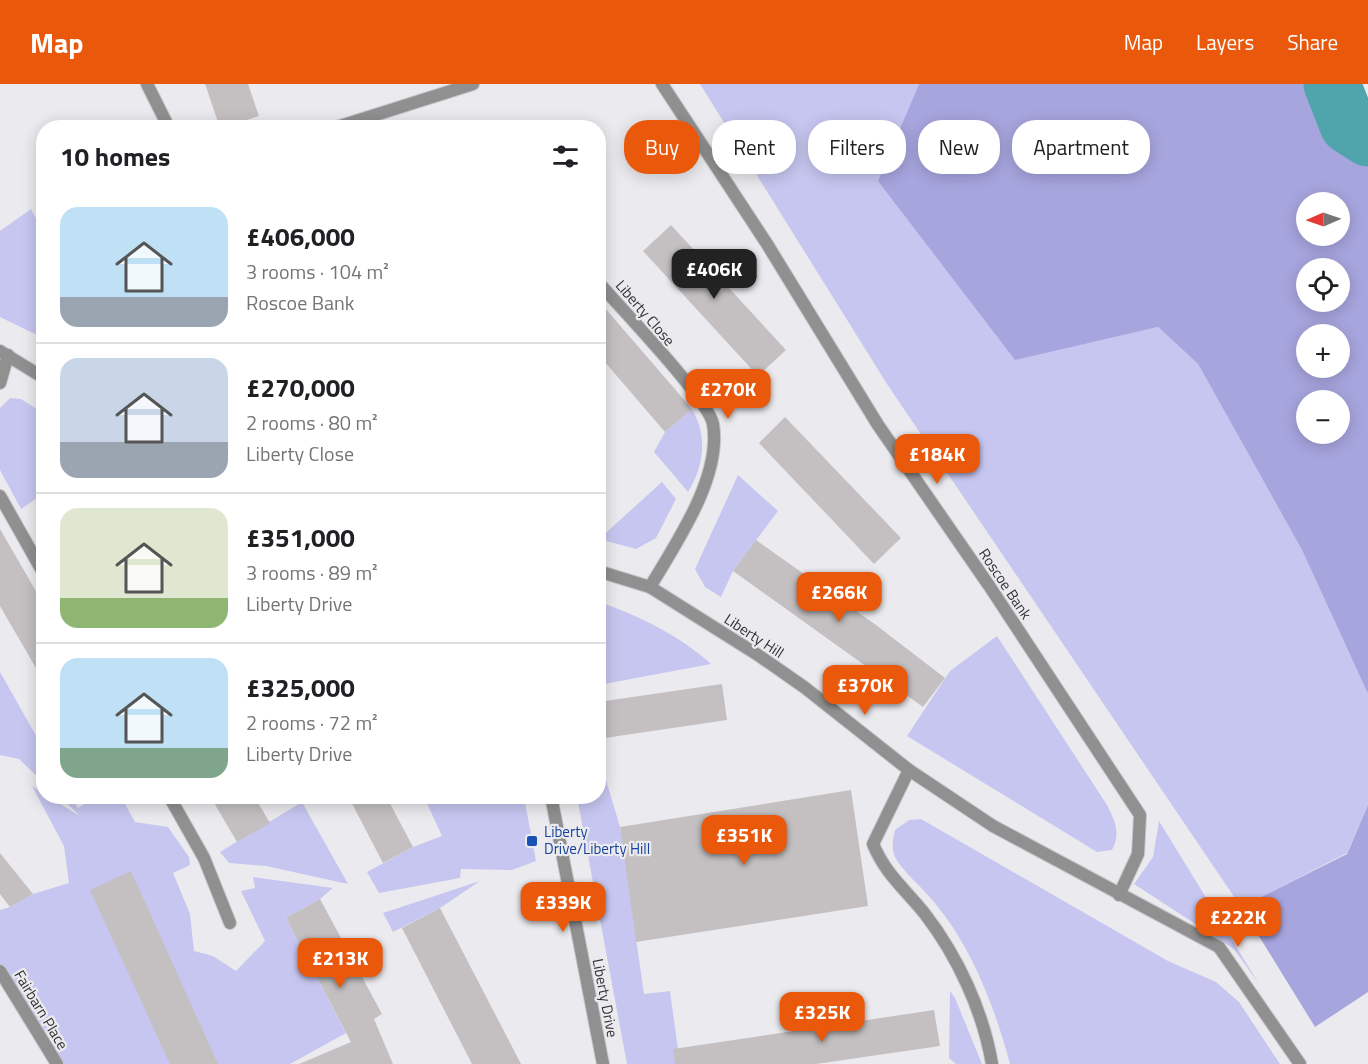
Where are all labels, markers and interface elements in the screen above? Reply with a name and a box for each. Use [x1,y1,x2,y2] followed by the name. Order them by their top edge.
[30,21,84,64] text: Map
[1124,26,1163,58] text: Map
[1196,26,1254,58] text: Layers
[1287,26,1338,58] text: Share
[624,120,700,174] chip: Buy
[712,120,796,174] chip: Rent
[808,120,906,174] chip: Filters
[918,120,1000,174] chip: New
[1012,120,1150,174] chip: Apartment
[60,137,170,176] text: 10 homes
[549,140,582,173] icon: filters
[1296,192,1350,246] north arrow
[1296,192,1350,444] map controls
[246,217,355,256] text: £406,000
[108,231,180,303] icon: home
[672,249,756,300] pin: £406K
[686,253,742,284] text: £406K
[246,256,389,287] text: 3 rooms · 104 m²
[1296,258,1350,312] button: locate
[610,275,681,351] street label: Liberty Close
[246,287,354,318] text: Roscoe Bank
[1296,324,1350,378] button: +
[246,368,355,407] text: £270,000
[686,369,770,420] pin: £270K
[700,373,756,404] text: £270K
[108,382,180,454] icon: home
[1296,390,1350,444] button: −
[246,407,378,438] text: 2 rooms · 80 m²
[895,434,979,485] pin: £184K
[246,438,354,469] text: Liberty Close
[909,438,965,469] text: £184K
[246,518,355,557] text: £351,000
[108,532,180,604] icon: home
[973,544,1038,624] street label: Roscoe Bank
[246,557,378,588] text: 3 rooms · 89 m²
[797,572,881,623] pin: £266K
[811,576,867,607] text: £266K
[246,588,352,619] text: Liberty Drive
[720,608,789,664] street label: Liberty Hill
[823,665,907,716] pin: £370K
[246,668,355,707] text: £325,000
[837,669,893,700] text: £370K
[108,682,180,754] icon: home
[246,707,378,738] text: 2 rooms · 72 m²
[246,738,352,769] text: Liberty Drive
[702,815,786,866] pin: £351K
[716,819,772,850] text: £351K
[544,820,650,860] place label: Liberty Drive/Liberty Hill
[525,834,539,848] marker: Liberty Drive/Liberty Hill
[521,882,605,933] pin: £339K
[535,886,591,917] text: £339K
[1196,897,1280,948] pin: £222K
[1210,901,1266,932] text: £222K
[298,938,382,989] pin: £213K
[312,942,368,973] text: £213K
[587,957,624,1039] street label: Liberty Drive
[9,966,74,1054] street label: Fairbarn Place
[780,992,864,1043] pin: £325K
[794,996,850,1027] text: £325K

